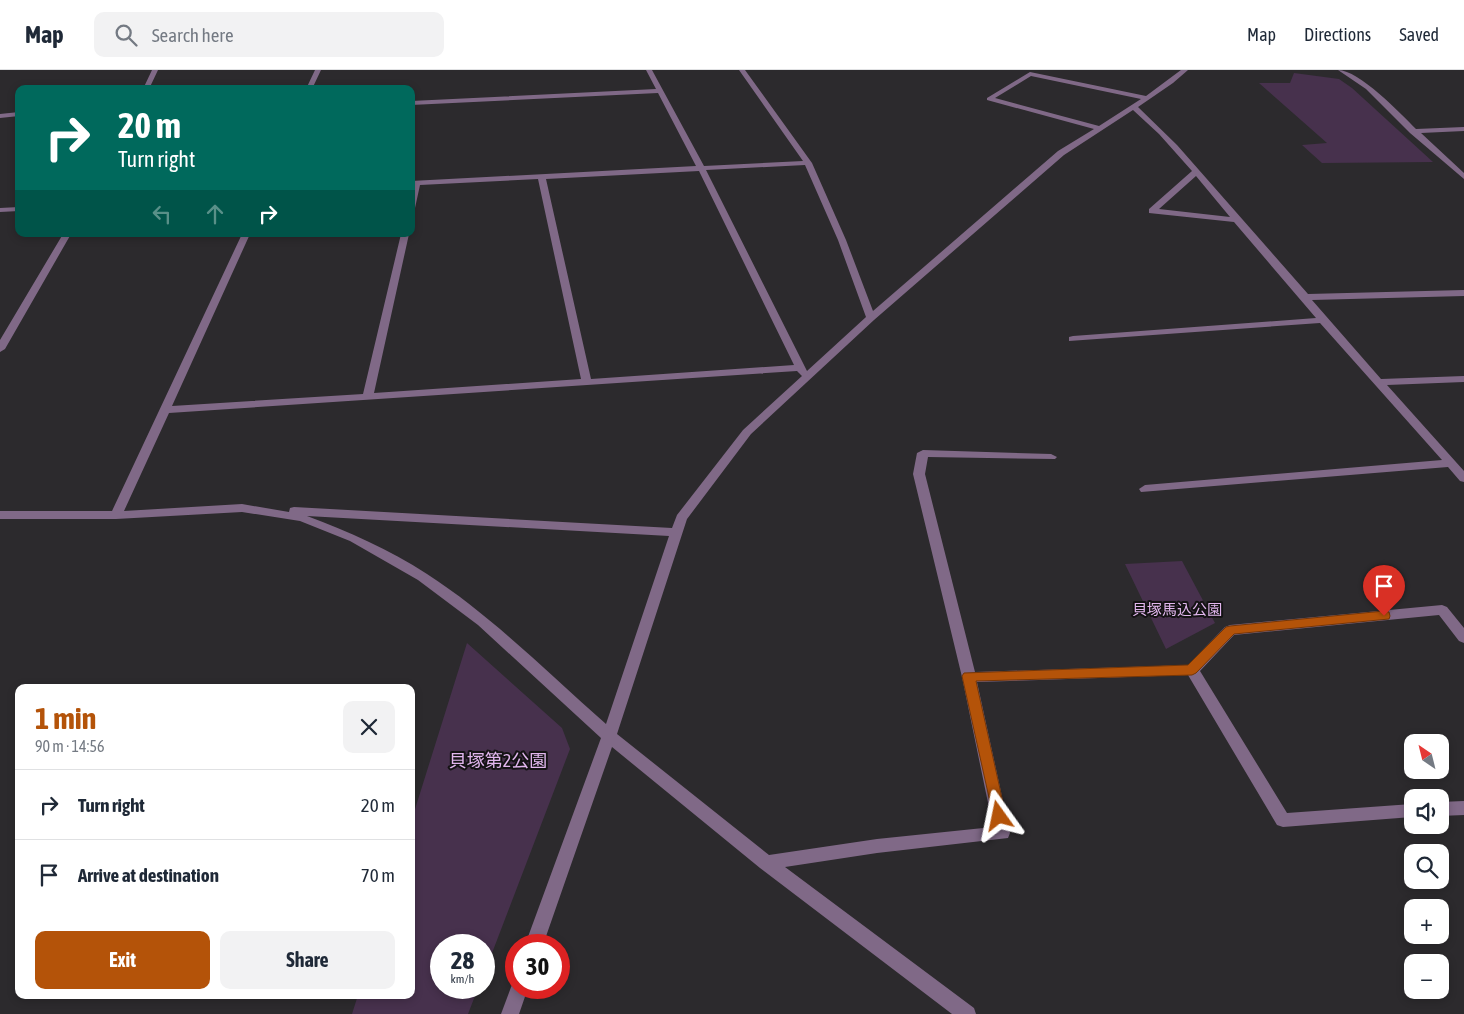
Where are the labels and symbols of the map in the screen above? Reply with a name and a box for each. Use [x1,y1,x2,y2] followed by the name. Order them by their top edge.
[1363,565,1405,616] pin
[1132,601,1222,618] park label: 貝塚馬込公園
[1404,734,1449,779] north arrow
[449,750,547,771] park label: 貝塚第2公園
[972,789,1024,841] position arrow
[505,934,570,999] speed limit sign: 30

